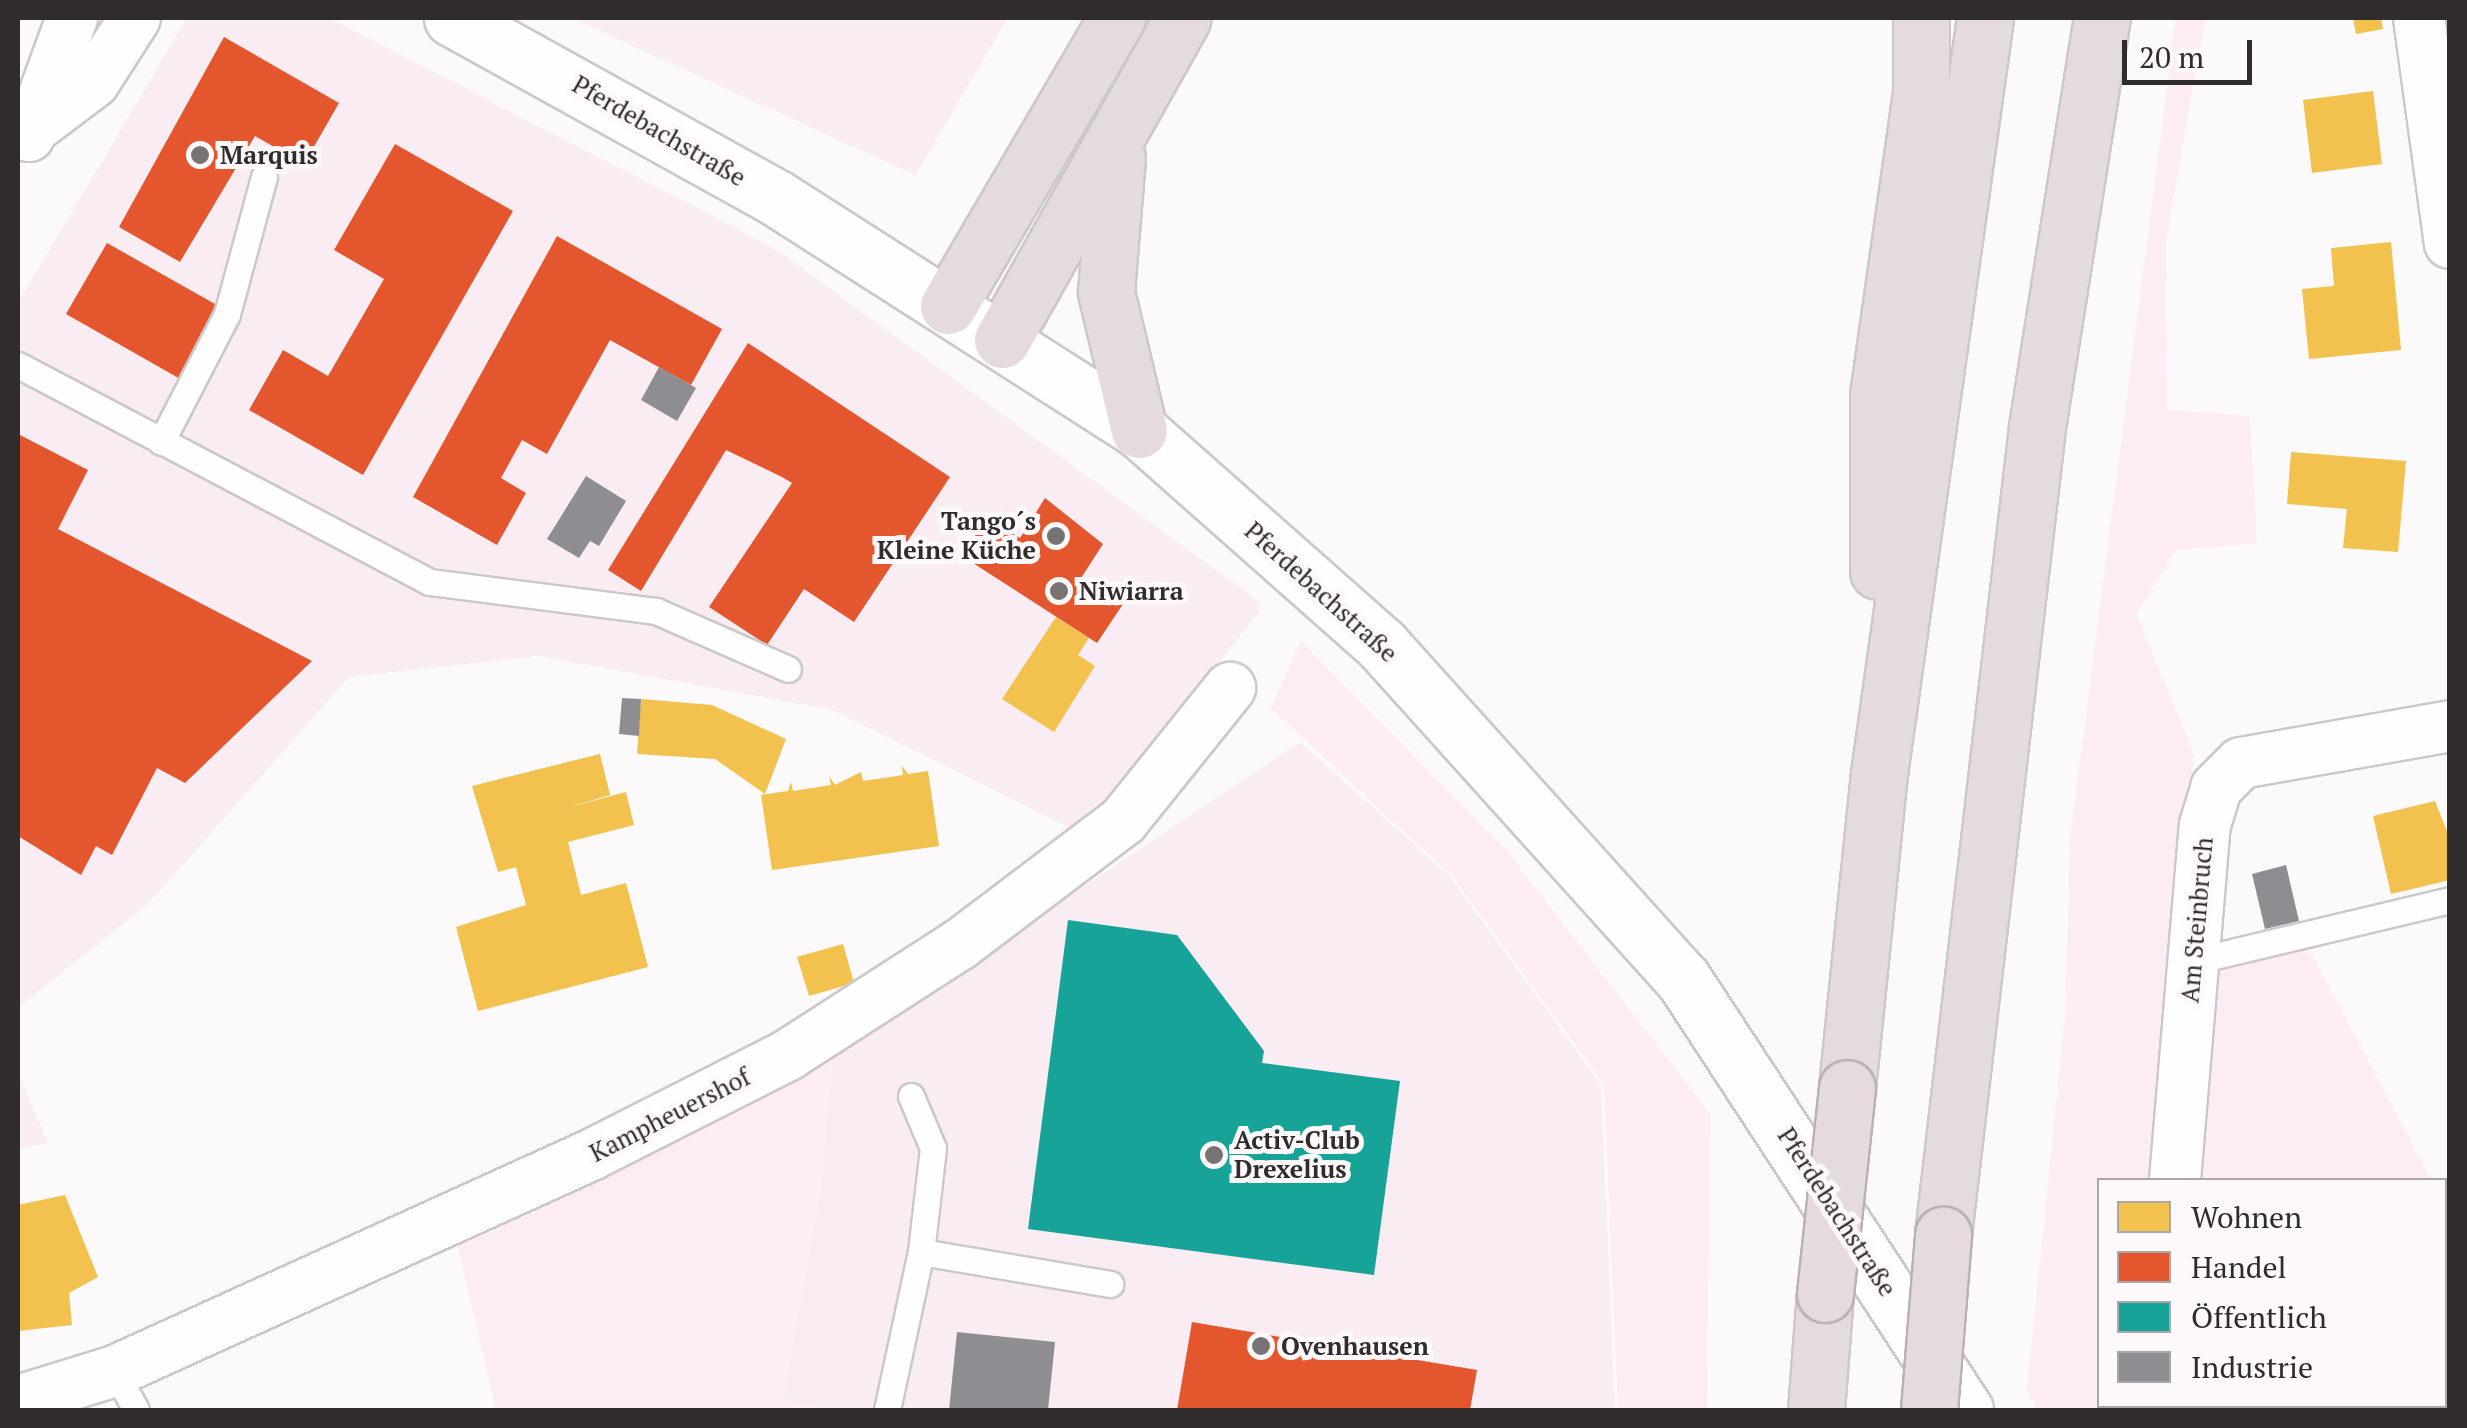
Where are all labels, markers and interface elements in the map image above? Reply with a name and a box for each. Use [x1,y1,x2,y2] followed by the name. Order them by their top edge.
[2127,20,2257,82] scale bar
[2139,37,2204,77] text: 20 m
[567,69,751,193] street label: Pferdebachstraße
[220,140,318,170] place label: Marquis
[189,144,211,166] marker: Marquis
[877,507,1036,566] place label: Tango´s Kleine Küche
[1238,516,1404,668] street label: Pferdebachstraße
[1045,525,1067,547] marker: Tango´s Kleine Küche
[1079,576,1184,606] place label: Niwiarra
[1048,580,1070,602] marker: Niwiarra
[2175,836,2219,1004] street label: Am Steinbruch
[585,1062,755,1168] street label: Kampheuershof
[1771,1122,1903,1302] street label: Pferdebachstraße
[1234,1126,1360,1185] place label: Activ-Club Drexelius
[1203,1144,1225,1166] marker: Activ-Club Drexelius
[2097,1178,2447,1408] legend
[2191,1197,2302,1237] text: Wohnen
[2191,1247,2287,1287] text: Handel
[2191,1297,2327,1337] text: Öffentlich
[1281,1331,1429,1361] place label: Ovenhausen
[1250,1335,1272,1357] marker: Ovenhausen
[2191,1347,2313,1387] text: Industrie

